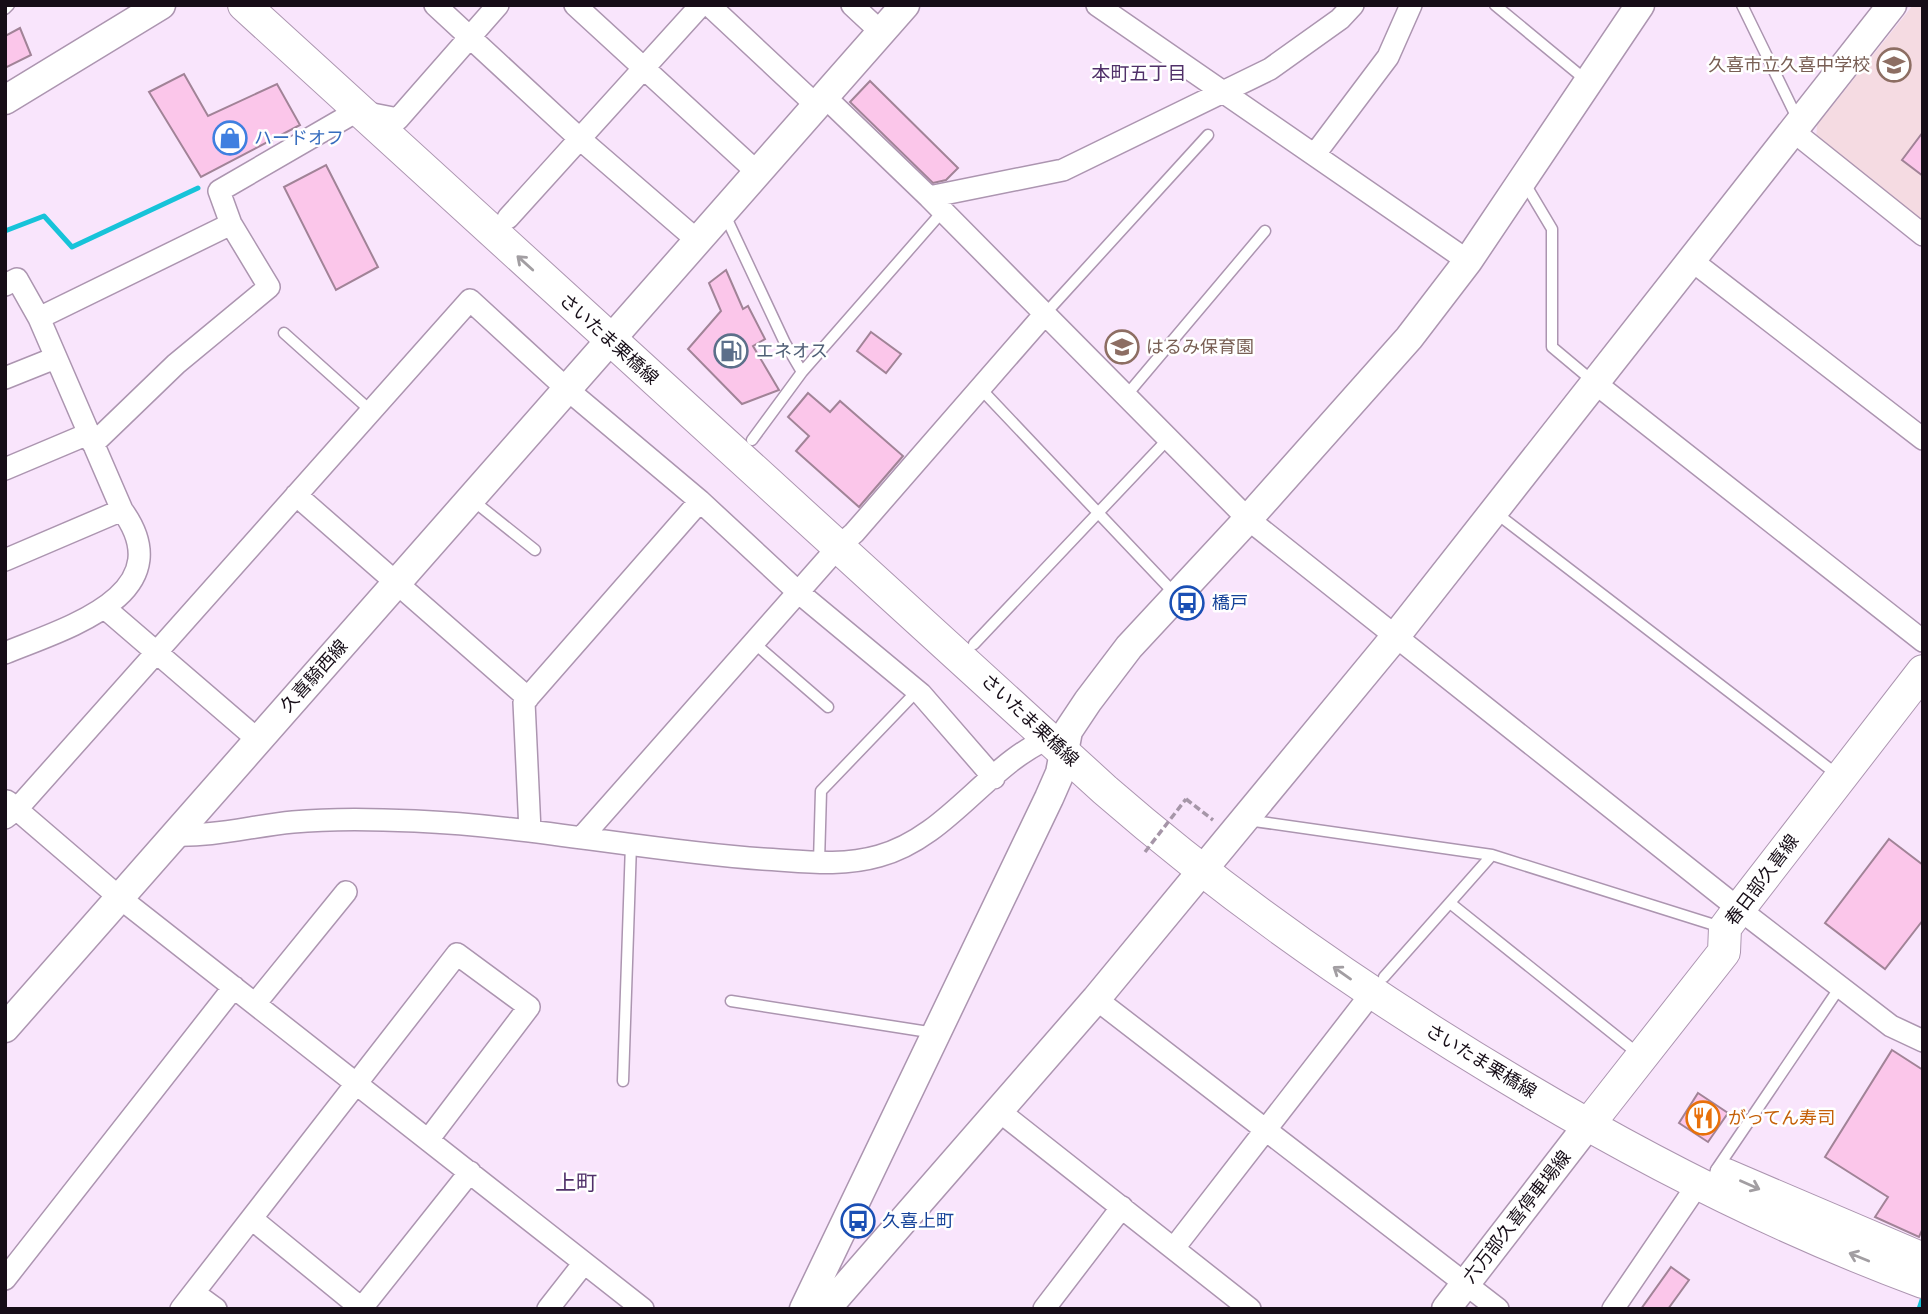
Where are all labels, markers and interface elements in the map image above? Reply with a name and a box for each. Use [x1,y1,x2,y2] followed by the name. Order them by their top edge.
[1875,46,1913,84] school or university icon: 久喜市立久喜中学校
[1708,53,1870,77] place label: 久喜市立久喜中学校
[1091,61,1187,86] district label: 本町五丁目
[211,119,249,157] shop icon: ハードオフ
[254,126,344,150] place label: ハードオフ
[517,254,534,271] one-way arrow
[554,288,664,390] street label: さいたま栗橋線
[1103,328,1141,366] school or university icon: はるみ保育園
[712,332,750,370] fuel station icon: エネオス
[1146,335,1254,359] place label: はるみ保育園
[756,339,828,363] place label: エネオス
[1168,584,1206,622] bus stop icon: 橋戸
[1212,591,1248,615] place label: 橋戸
[275,635,353,717] street label: 久喜騎西線
[976,668,1084,772] street label: さいたま栗橋線
[1720,830,1804,930] street label: 春日部久喜線
[1333,966,1352,980] one-way arrow
[1421,1018,1541,1104] street label: さいたま栗橋線
[1684,1099,1722,1137] restaurant icon: がってん寿司
[1728,1106,1835,1130] place label: がってん寿司
[1458,1146,1576,1288] street label: 六万部久喜停車場線
[555,1169,597,1197] district label: 上町
[1738,1179,1760,1192] one-way arrow
[839,1202,877,1240] bus stop icon: 久喜上町
[882,1209,954,1233] place label: 久喜上町
[1849,1249,1871,1262] one-way arrow

